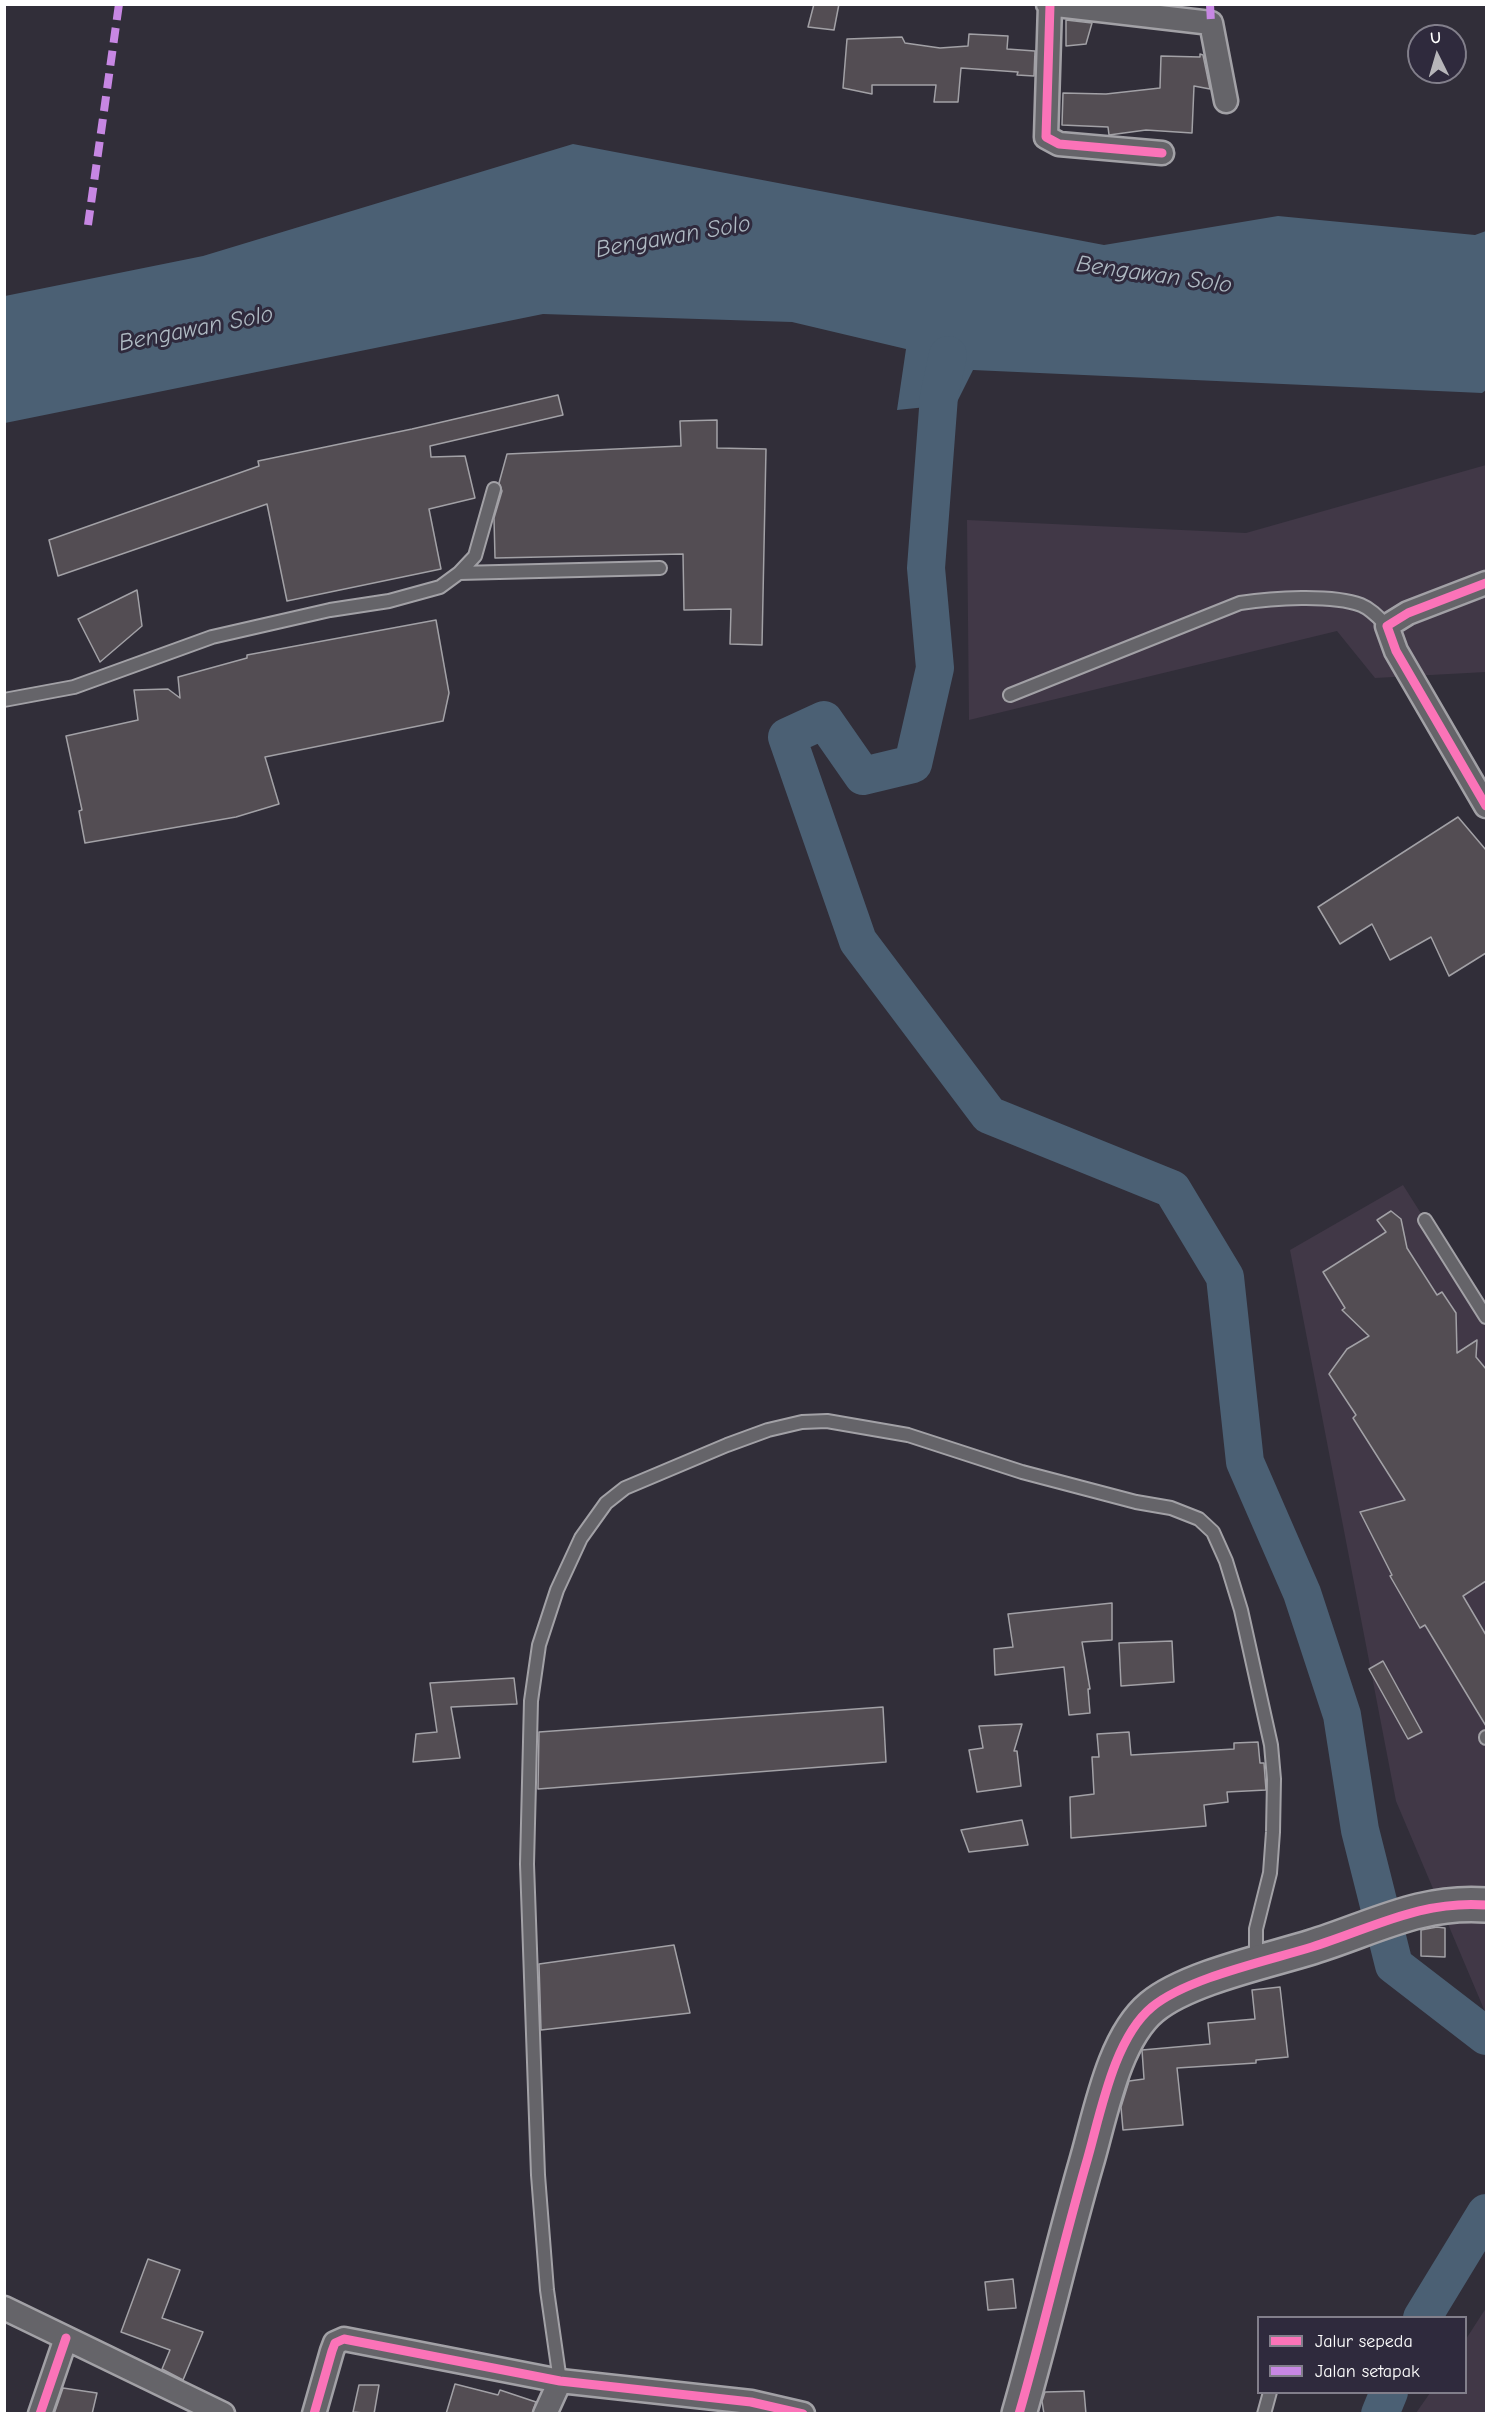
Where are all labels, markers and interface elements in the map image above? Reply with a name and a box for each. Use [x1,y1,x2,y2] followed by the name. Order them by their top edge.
[1407,24,1467,84] north arrow
[1429,29,1442,47] text: U
[593,209,753,265] water label: Bengawan Solo
[1074,250,1234,300] water label: Bengawan Solo
[116,300,276,358] water label: Bengawan Solo
[1257,2316,1467,2394] legend
[1315,2331,1413,2352] text: Jalur sepeda
[1315,2361,1420,2382] text: Jalan setapak

